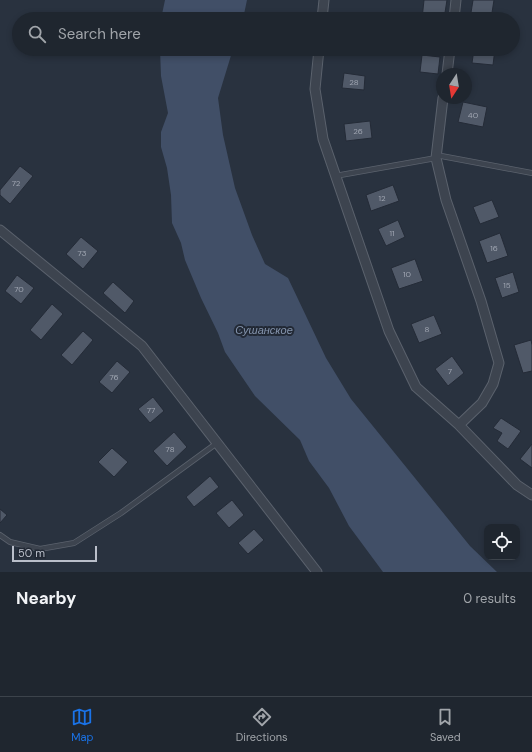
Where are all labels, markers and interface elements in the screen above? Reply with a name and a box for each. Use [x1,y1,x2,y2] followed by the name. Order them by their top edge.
[12,12,520,56] search box
[26,23,48,45] icon: search
[58,24,141,44] text: Search here
[436,68,472,104] north arrow
[349,77,359,87] house number: 28
[468,110,479,120] house number: 40
[353,126,363,136] house number: 26
[12,178,21,188] house number: 72
[378,193,386,203] house number: 12
[390,228,395,238] house number: 11
[490,243,498,253] house number: 16
[78,248,87,258] house number: 73
[403,269,412,279] house number: 10
[503,280,511,290] house number: 15
[14,284,24,294] house number: 70
[235,323,293,337] water label: Сушанское
[425,324,430,334] house number: 8
[448,366,452,376] house number: 7
[109,372,119,382] house number: 76
[147,405,155,415] house number: 77
[166,444,175,454] house number: 78
[484,524,520,560] map controls
[484,524,520,560] button: locate
[12,544,97,563] scale bar
[18,546,45,560] text: 50 m
[16,587,76,609] text: Nearby
[463,590,516,607] text: 0 results
[71,706,93,744] tab: Map
[236,706,288,744] tab: Directions
[430,706,461,744] tab: Saved

